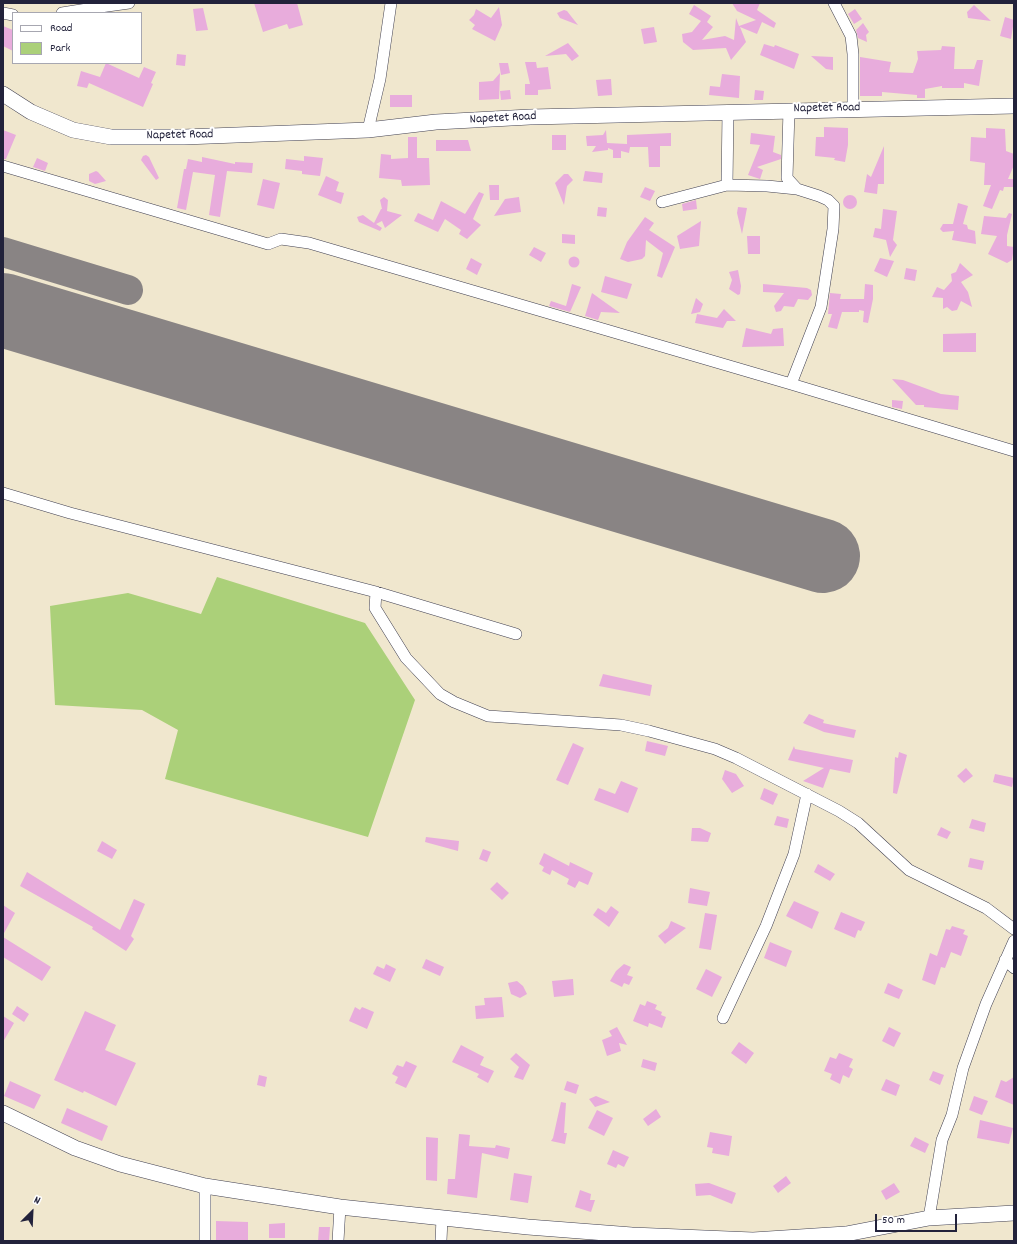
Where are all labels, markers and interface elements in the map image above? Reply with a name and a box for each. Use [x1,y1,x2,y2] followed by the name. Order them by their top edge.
[12,12,142,64] legend
[50,20,72,37] text: Road
[50,40,70,57] text: Park
[793,101,861,117] street label: Napetet Road
[469,109,537,129] street label: Napetet Road
[146,128,214,144] street label: Napetet Road
[12,1192,52,1232] north arrow
[31,1193,43,1209] text: N
[877,1206,959,1232] scale bar
[882,1212,905,1229] text: 50 m

